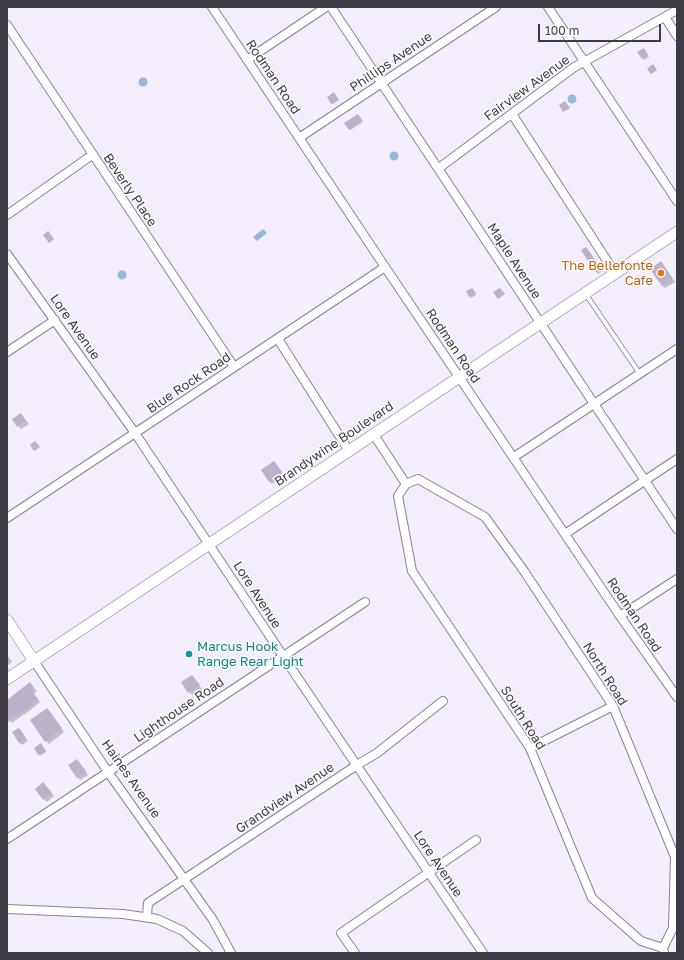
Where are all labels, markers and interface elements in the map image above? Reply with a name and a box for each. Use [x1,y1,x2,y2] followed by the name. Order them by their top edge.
[540,16,663,42] scale bar
[545,23,579,38] text: 100 m
[347,29,435,95] street label: Phillips Avenue
[242,37,304,117] street label: Rodman Road
[481,52,573,124] street label: Fairview Avenue
[100,151,160,229] street label: Beverly Place
[484,220,544,302] street label: Maple Avenue
[561,258,653,289] place label: The Bellefonte Cafe
[656,268,666,278] marker: The Bellefonte Cafe
[47,291,103,363] street label: Lore Avenue
[422,306,484,386] street label: Rodman Road
[144,349,234,417] street label: Blue Rock Road
[272,398,396,490] street label: Brandywine Boulevard
[230,559,284,631] street label: Lore Avenue
[603,575,665,655] street label: Rodman Road
[197,639,304,670] place label: Marcus Hook Range Rear Light
[579,640,631,708] street label: North Road
[184,649,194,659] marker: Marcus Hook Range Rear Light
[131,674,227,746] street label: Lighthouse Road
[497,683,549,753] street label: South Road
[98,737,164,821] street label: Haines Avenue
[233,759,337,837] street label: Grandview Avenue
[410,828,466,900] street label: Lore Avenue

